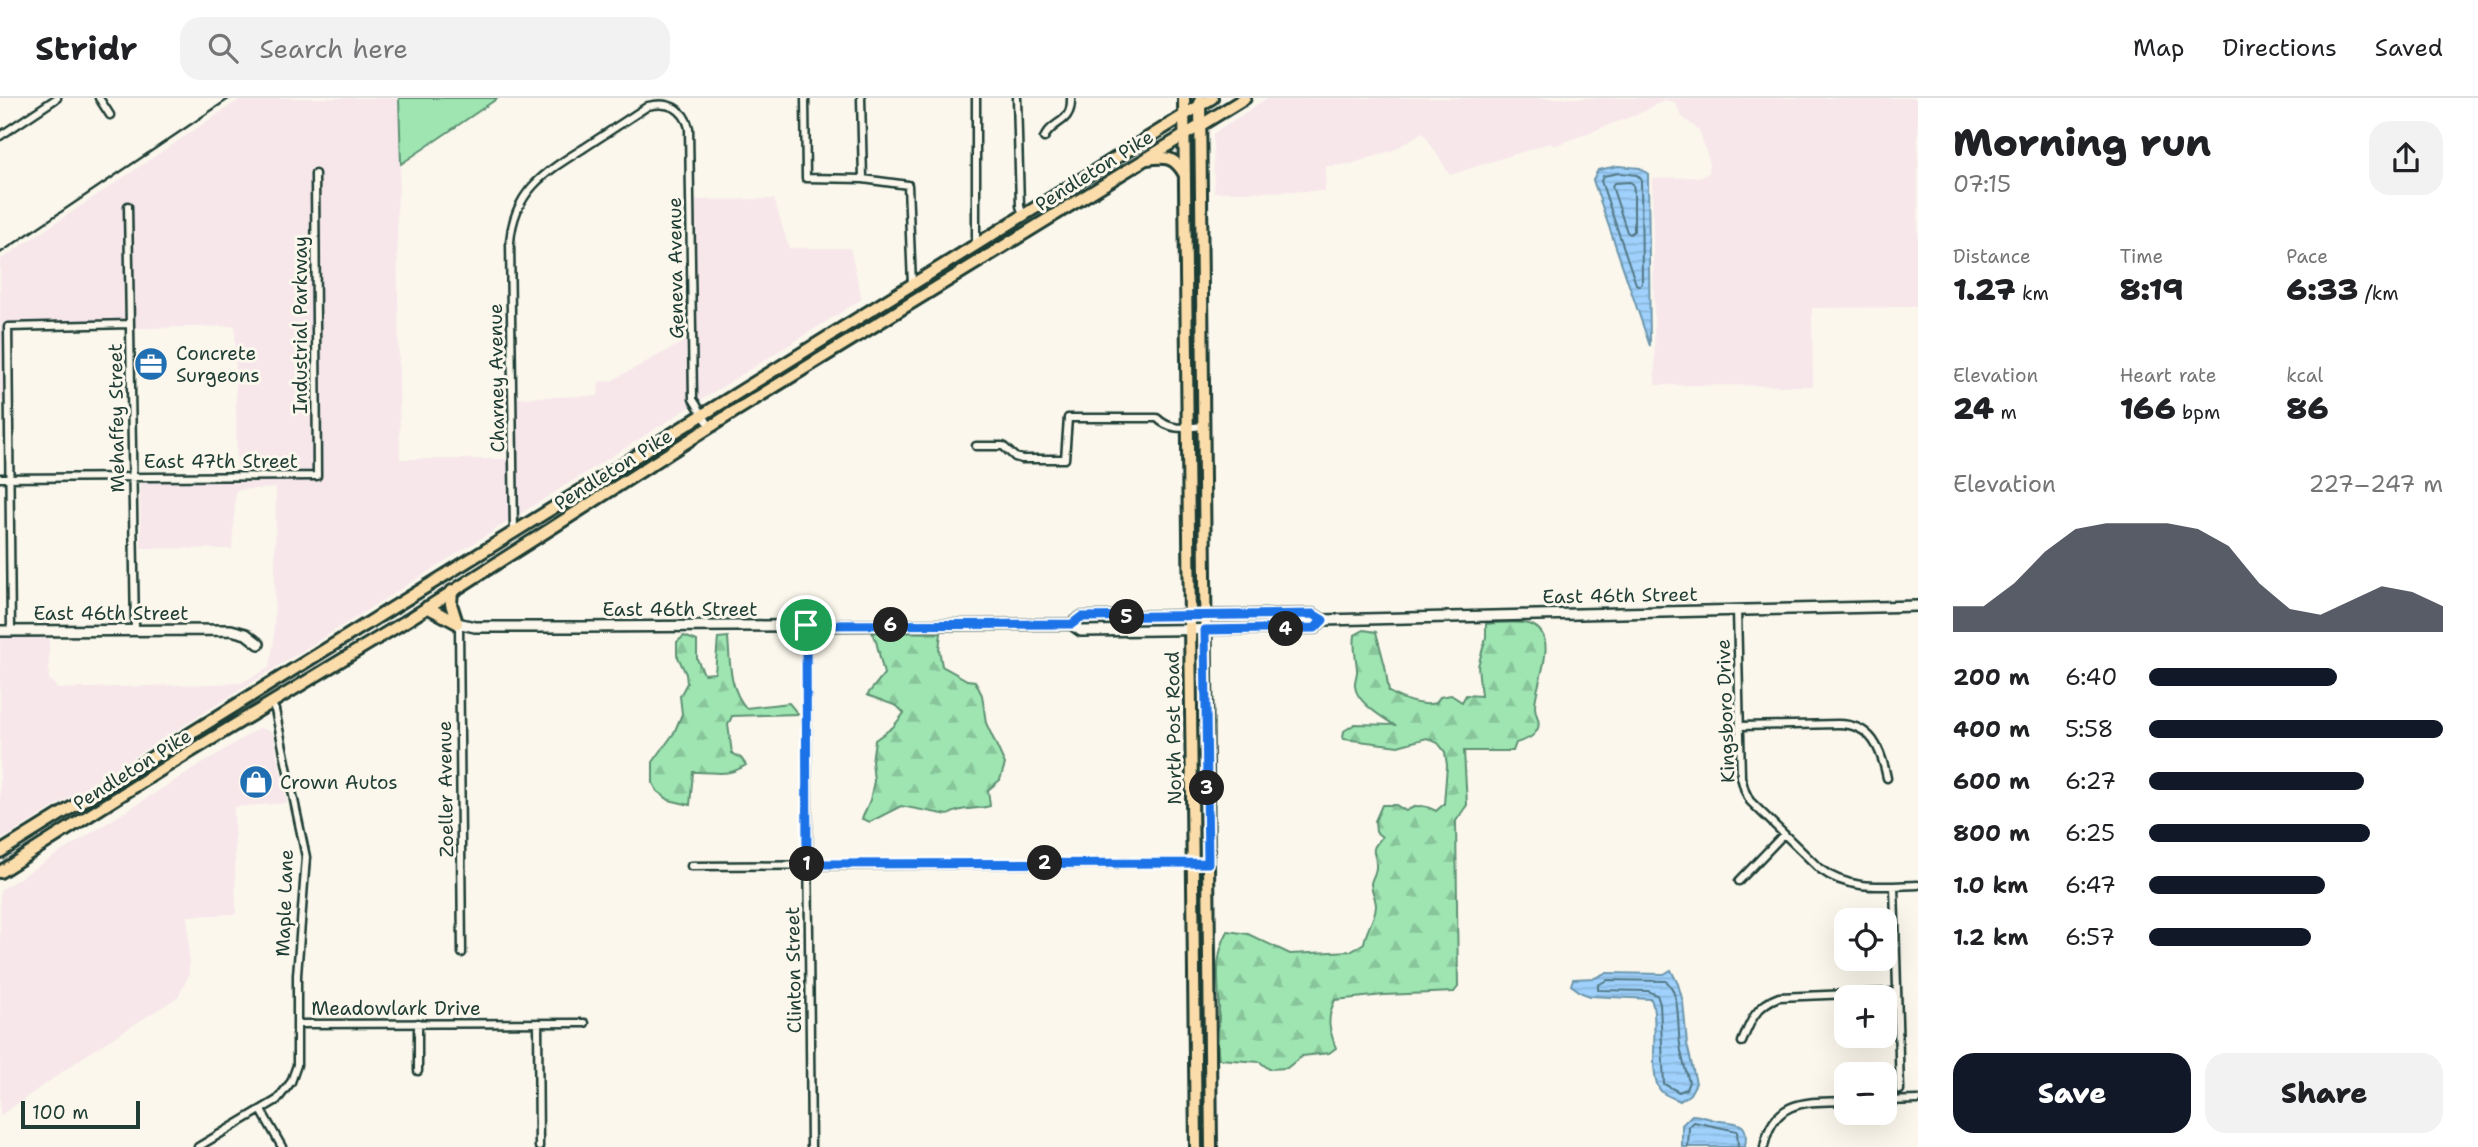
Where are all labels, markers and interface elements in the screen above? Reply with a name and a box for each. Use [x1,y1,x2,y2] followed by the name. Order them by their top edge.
[180,17,670,80] search box
[35,26,138,71] text: Stridr
[204,29,242,67] icon: search
[260,31,408,66] text: Search here
[2133,32,2184,64] text: Map
[2222,32,2337,64] text: Directions
[2375,32,2443,64] text: Saved
[1953,117,2211,168] text: Morning run
[2369,121,2443,195] button: share
[1031,124,1158,217] street label: Pendleton Pike
[1953,169,2011,199] text: 07:15
[662,197,689,339] street label: Geneva Avenue
[288,236,313,414] street label: Industrial Parkway
[1953,244,2031,269] text: Distance
[2120,244,2163,269] text: Time
[2286,244,2328,269] text: Pace
[1953,269,2016,310] text: 1.27
[2120,269,2183,310] text: 8:19
[2286,269,2358,310] text: 6:33
[2016,281,2049,306] text: km
[2358,281,2399,306] text: /km
[483,303,510,453] street label: Charney Avenue
[176,341,260,388] place label: Concrete Surgeons
[103,343,130,493] street label: Mehaffey Street
[132,345,170,383] office icon: Concrete Surgeons
[1953,363,2038,388] text: Elevation
[2120,363,2216,388] text: Heart rate
[2286,363,2323,388] text: kcal
[1953,388,1994,429] text: 24
[2120,388,2176,429] text: 166
[2286,388,2328,429] text: 86
[1994,400,2017,425] text: m
[2176,400,2220,425] text: bpm
[550,423,677,516] street label: Pendleton Pike
[144,449,298,474] street label: East 47th Street
[1953,469,2056,499] text: Elevation
[2308,469,2443,499] text: 227–247 m
[1542,582,1698,609] street label: East 46th Street
[776,595,836,655] pin
[602,597,758,622] street label: East 46th Street
[1110,600,1144,634] pin: 5
[33,601,189,626] street label: East 46th Street
[1121,604,1132,629] text: 5
[787,606,825,644] icon: arrive
[874,608,908,642] pin: 6
[884,612,897,637] text: 6
[1268,612,1304,646] pin: 4
[1279,616,1292,641] text: 4
[1710,638,1741,784] street label: Kingsboro Drive
[1160,651,1187,805] street label: North Post Road
[1953,662,2030,692] text: 200 m
[2065,662,2117,692] text: 6:40
[1953,714,2030,744] text: 400 m
[2065,714,2114,744] text: 5:58
[432,720,459,858] street label: Zoeller Avenue
[69,723,196,816] street label: Pendleton Pike
[237,763,275,801] shop icon: Crown Autos
[1953,766,2030,796] text: 600 m
[2065,766,2116,796] text: 6:27
[280,770,398,795] place label: Crown Autos
[1190,770,1224,806] pin: 3
[1200,775,1213,800] text: 3
[1953,818,2030,848] text: 800 m
[2065,818,2115,848] text: 6:25
[790,846,824,882] pin: 1
[1028,846,1062,880] pin: 2
[270,849,299,957] street label: Maple Lane
[1038,850,1051,875] text: 2
[802,851,811,876] text: 1
[1953,870,2028,900] text: 1.0 km
[2065,870,2116,900] text: 6:47
[780,906,807,1034] street label: Clinton Street
[1834,908,1897,1125] map controls
[1834,908,1897,971] button: locate
[1953,922,2029,952] text: 1.2 km
[2065,922,2115,952] text: 6:57
[1834,985,1897,1048] button: +
[311,996,481,1021] street label: Meadowlark Drive
[1953,1053,2191,1133] button: Save
[2205,1053,2443,1133] button: Share
[1834,1062,1897,1125] button: −
[21,1098,140,1130] scale bar
[32,1100,89,1125] text: 100 m

